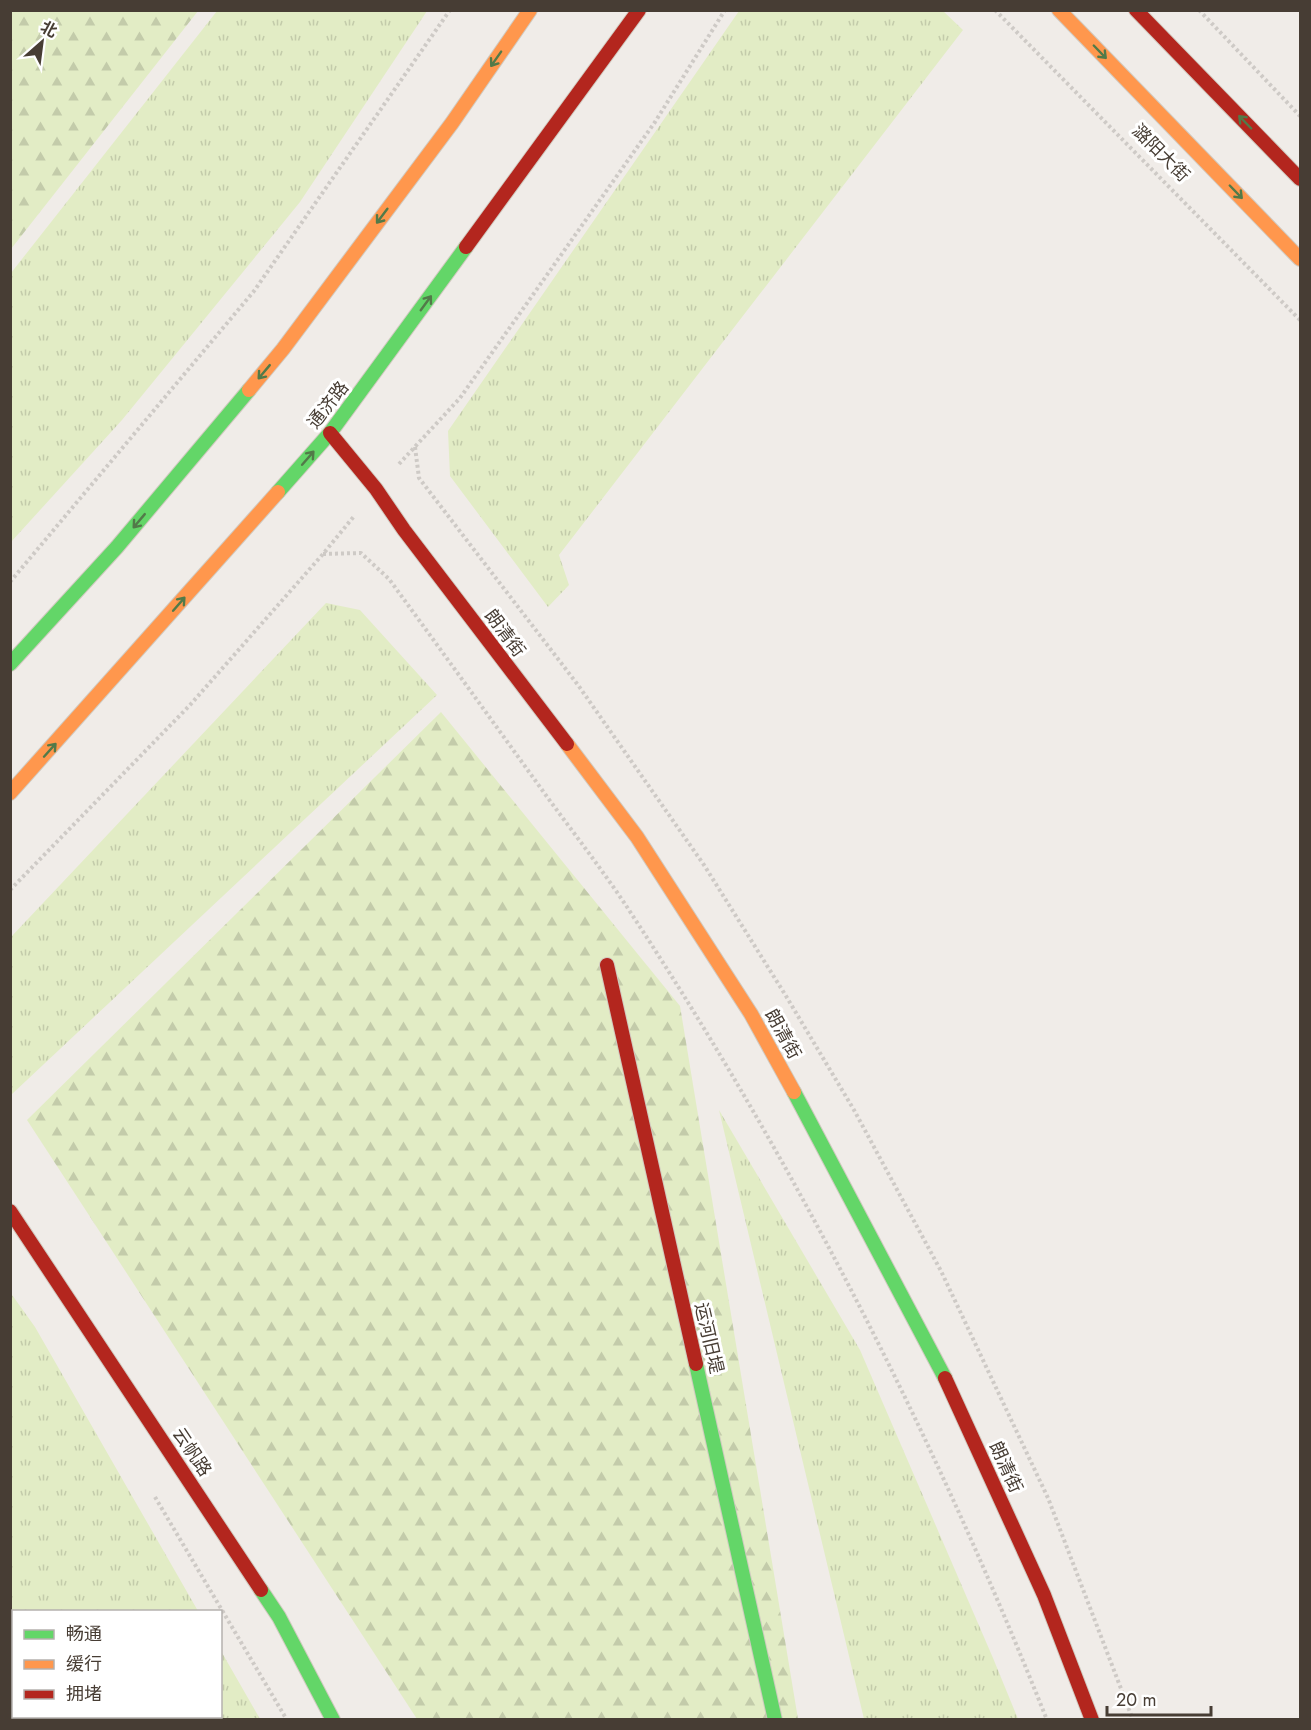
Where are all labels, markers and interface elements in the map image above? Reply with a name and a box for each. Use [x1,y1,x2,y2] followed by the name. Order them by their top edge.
[12,12,72,72] north arrow
[36,15,61,43] text: 北
[1093,45,1107,60] one-way arrow
[490,50,502,66] one-way arrow
[1238,115,1252,130] one-way arrow
[1126,118,1196,188] street label: 潞阳大街
[1229,185,1243,200] one-way arrow
[376,208,388,224] one-way arrow
[420,295,433,311] one-way arrow
[257,364,271,379] one-way arrow
[301,376,355,434] street label: 通济路
[301,451,315,466] one-way arrow
[132,513,145,529] one-way arrow
[172,597,186,612] one-way arrow
[478,604,532,662] street label: 朗清街
[43,743,57,758] one-way arrow
[759,1004,807,1064] street label: 朗清街
[688,1300,730,1376] street label: 运河旧堤
[166,1422,218,1482] street label: 云帆路
[983,1437,1029,1497] street label: 朗清街
[12,1610,222,1718] legend
[66,1621,102,1647] text: 畅通
[66,1651,102,1677] text: 缓行
[1107,1679,1210,1717] scale bar
[66,1681,102,1707] text: 拥堵
[1116,1687,1156,1713] text: 20 m

